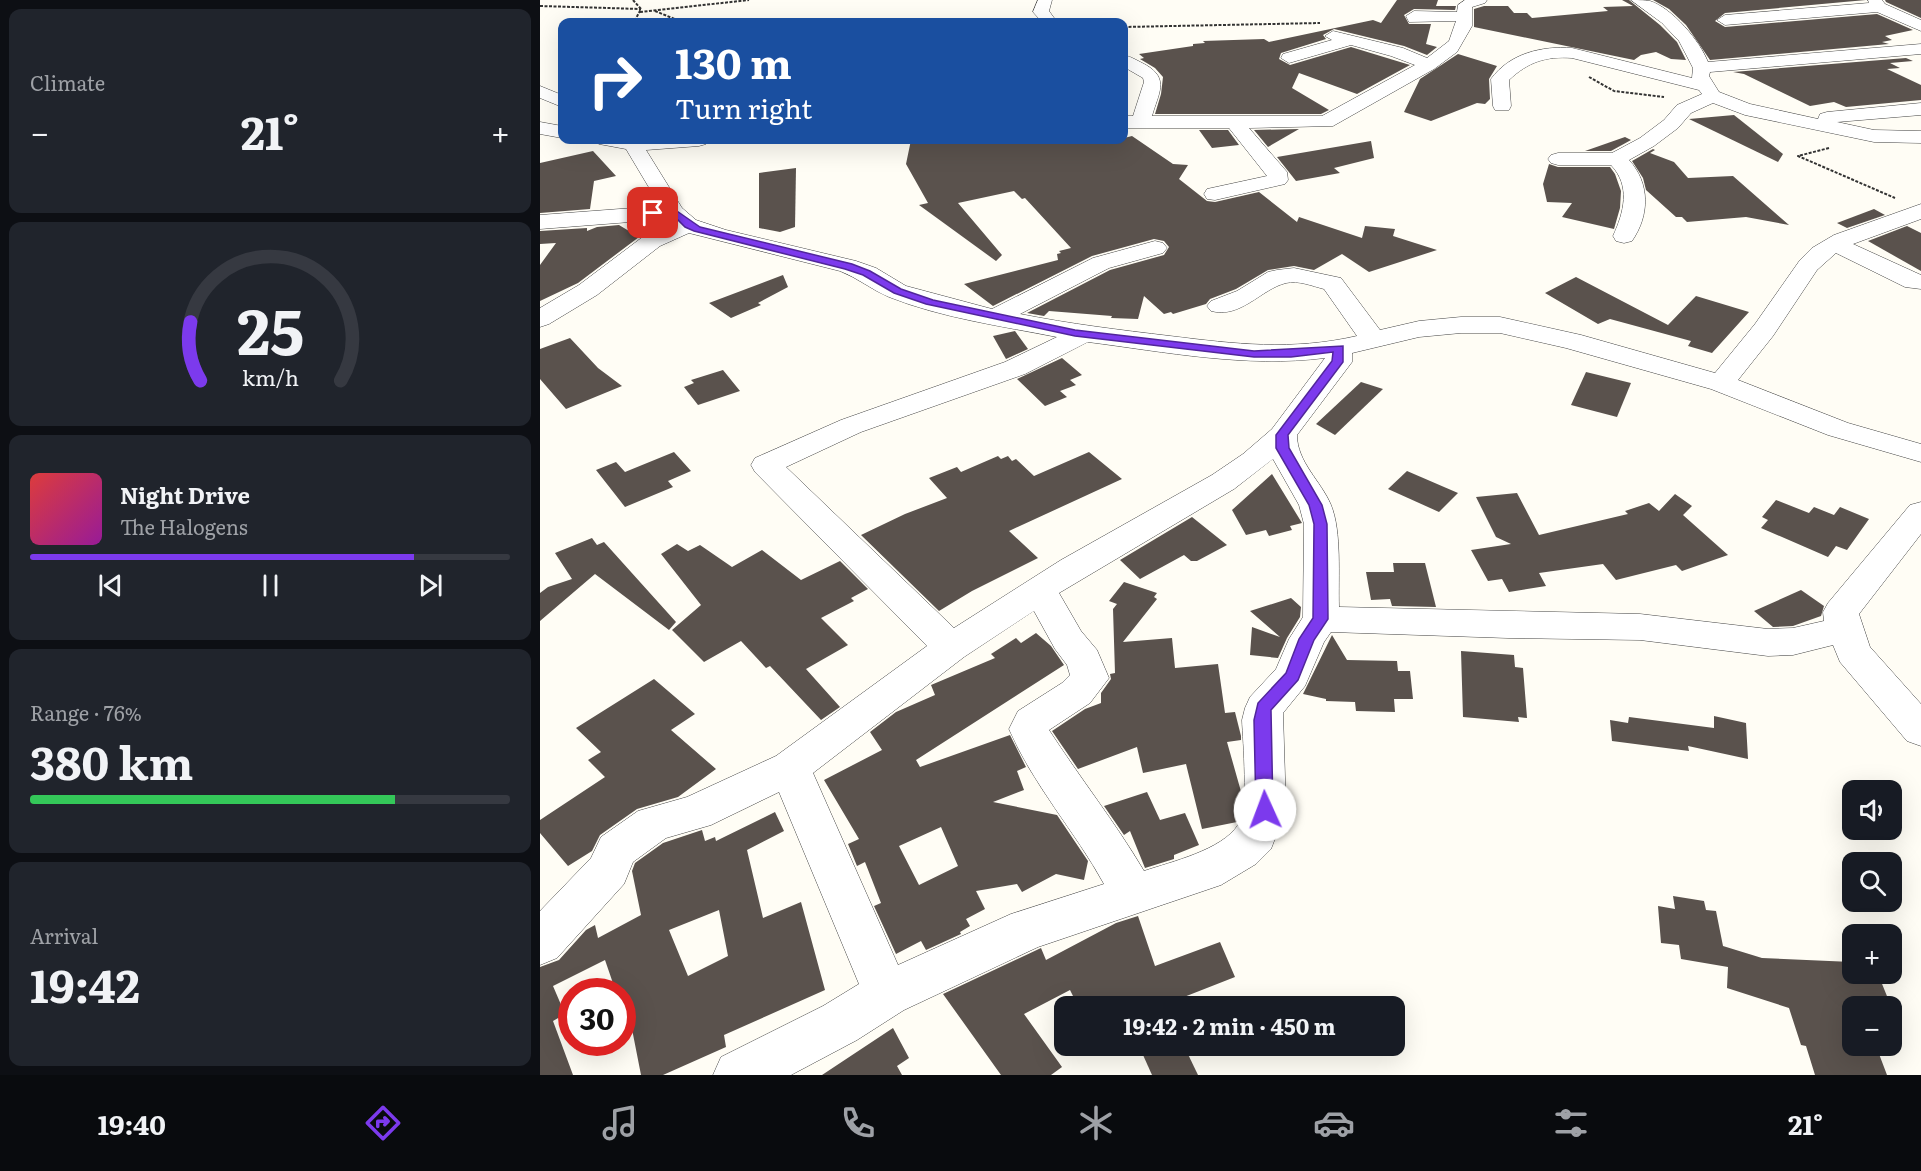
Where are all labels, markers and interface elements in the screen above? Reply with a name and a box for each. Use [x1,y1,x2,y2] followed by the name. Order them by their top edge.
[675,30,792,92] text: 130 m
[576,42,654,120] icon: right
[30,67,105,97] text: Climate
[675,87,812,127] text: Turn right
[241,97,299,164] text: 21°
[30,106,49,155] text: −
[491,106,510,155] text: +
[627,187,678,238] pin
[636,196,669,229] icon: arrive
[236,282,304,374] text: 25
[241,362,299,394] text: km/h
[120,478,250,511] text: Night Drive
[120,511,248,541] text: The Halogens
[94,569,127,602] icon: previous
[254,569,287,602] icon: pause
[414,569,447,602] icon: next
[30,697,142,727] text: Range · 76%
[30,727,193,794] text: 380 km
[1233,778,1297,842] position arrow
[1842,780,1902,1056] map controls
[1842,780,1902,840] button: sound
[1842,852,1902,912] button: search
[30,920,98,950] text: Arrival
[1842,924,1902,984] button: +
[30,950,140,1017] text: 19:42
[558,978,636,1056] speed limit sign: 30
[1842,996,1902,1056] button: −
[1123,1009,1336,1042] text: 19:42 · 2 min · 450 m
[362,1102,404,1144] icon: directions
[599,1102,641,1144] icon: music
[837,1102,879,1144] icon: phone
[1075,1102,1117,1144] icon: climate
[1313,1102,1355,1144] icon: car
[1550,1102,1592,1144] icon: filters
[98,1103,166,1143] text: 19:40
[1788,1103,1823,1143] text: 21°

